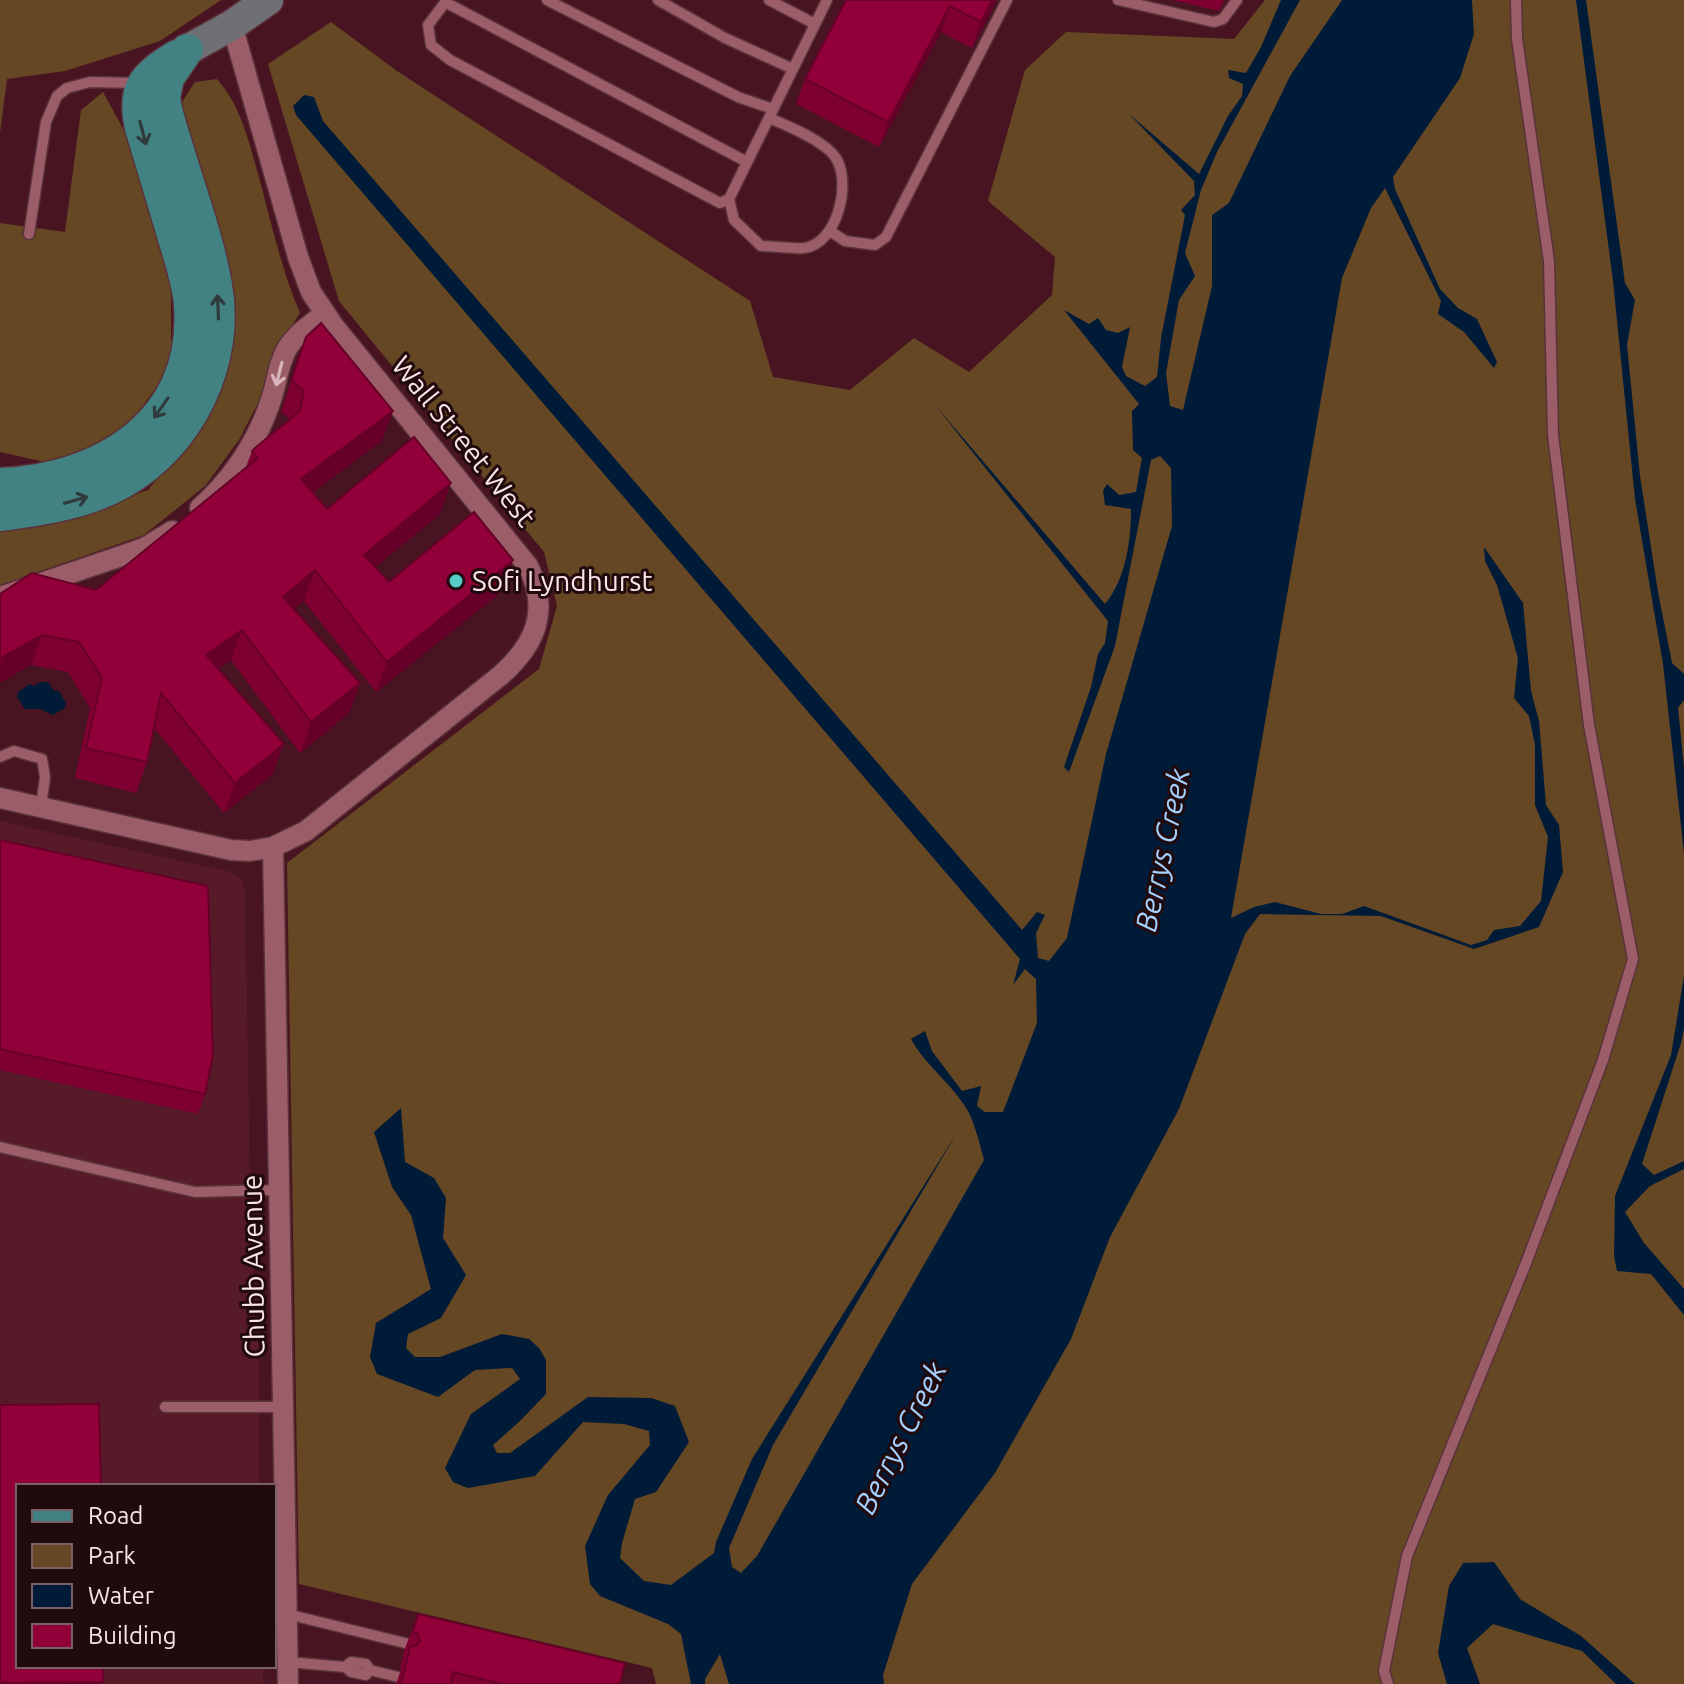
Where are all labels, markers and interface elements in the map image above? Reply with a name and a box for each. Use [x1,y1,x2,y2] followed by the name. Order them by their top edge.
[136,119,151,145] one-way arrow
[210,294,225,321] one-way arrow
[386,350,542,532] street label: Wall Street West
[270,360,285,386] one-way arrow
[153,396,169,418] one-way arrow
[63,492,89,507] one-way arrow
[472,565,652,596] place label: Sofi Lyndhurst
[447,572,465,590] marker: Sofi Lyndhurst
[1128,764,1196,935] water label: Berrys Creek
[235,1174,270,1358] street label: Chubb Avenue
[847,1355,953,1519] water label: Berrys Creek
[16,1484,276,1668] legend
[88,1502,143,1529] text: Road
[88,1542,136,1569] text: Park
[88,1582,154,1609] text: Water
[88,1622,176,1649] text: Building

